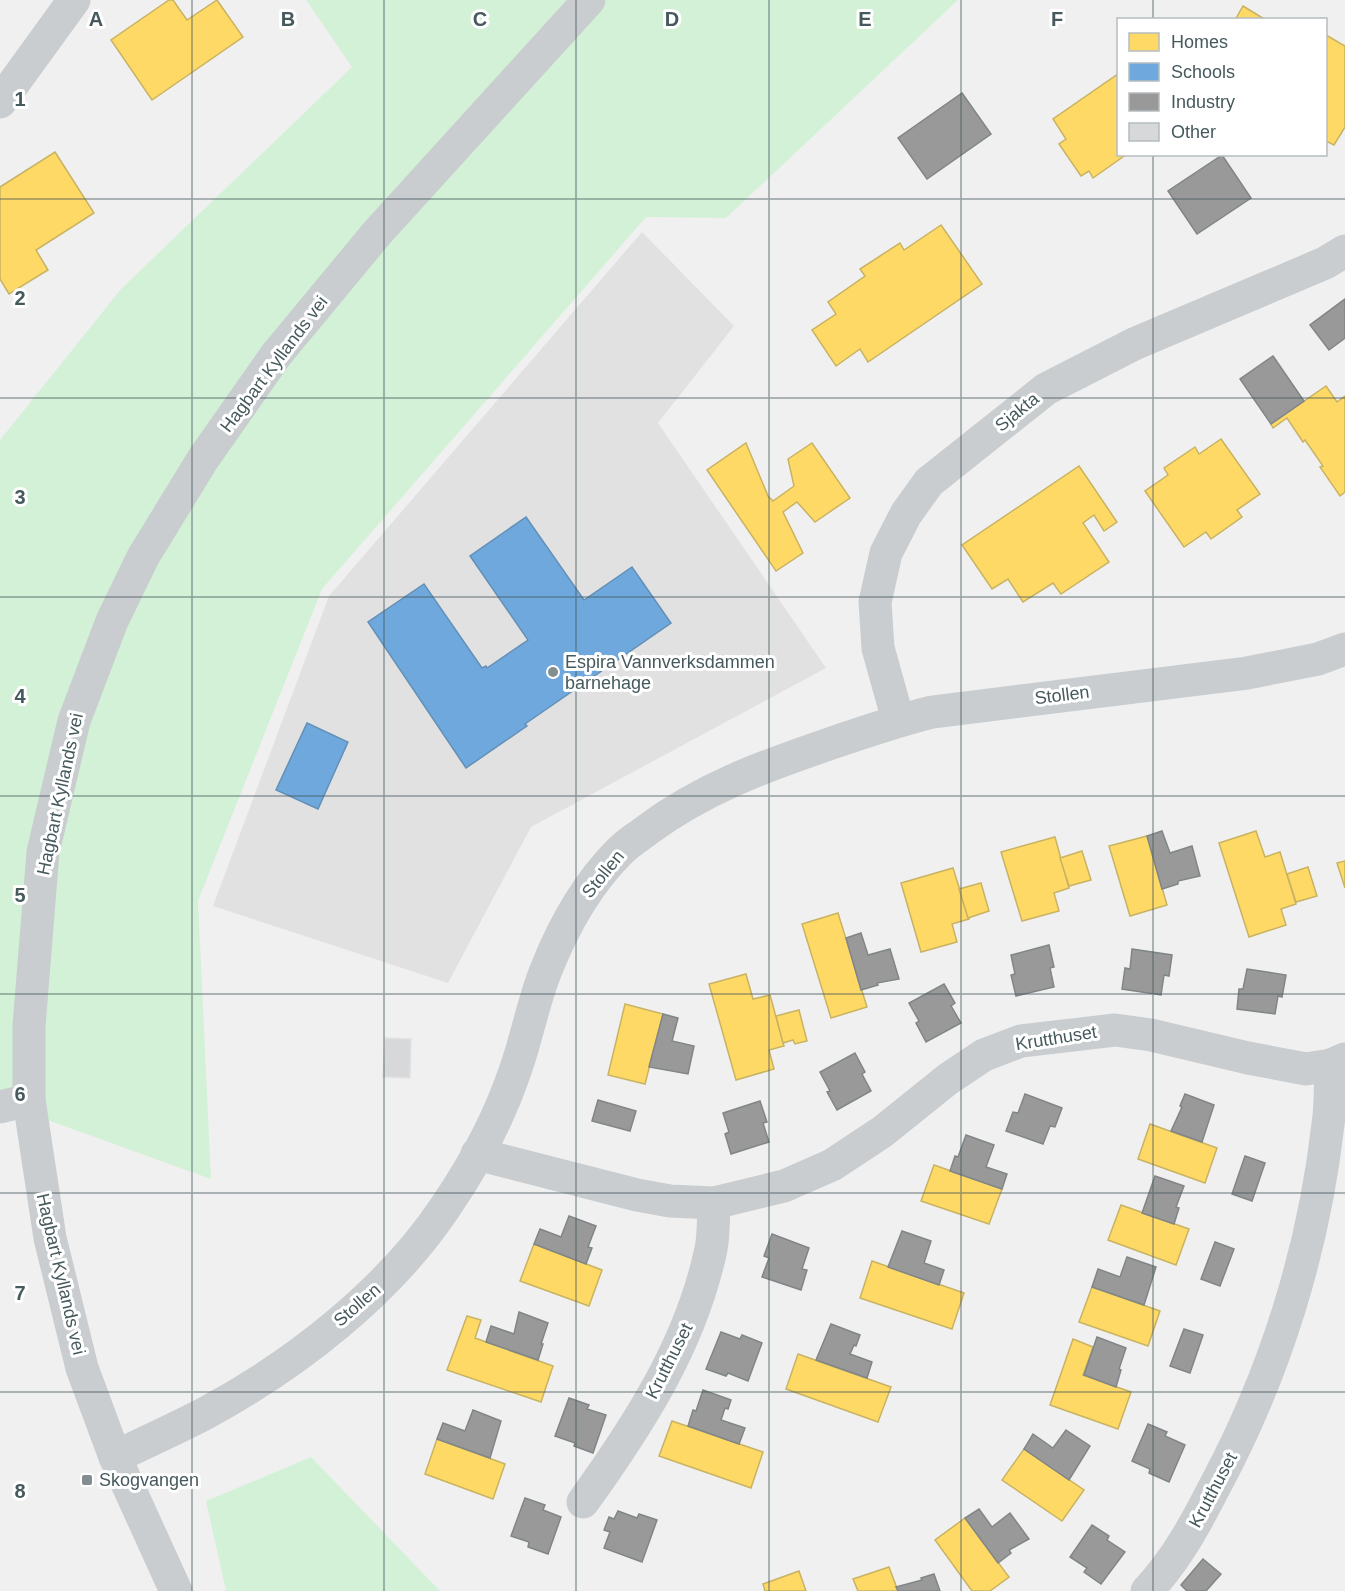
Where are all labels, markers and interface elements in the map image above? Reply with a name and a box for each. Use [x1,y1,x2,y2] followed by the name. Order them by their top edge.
[89,8,103,30] text: A
[281,8,295,30] text: B
[473,8,487,30] text: C
[665,8,679,30] text: D
[858,8,872,30] text: E
[1051,8,1063,30] text: F
[1117,18,1327,156] legend
[1171,32,1228,52] text: Homes
[1171,62,1235,82] text: Schools
[14,88,26,110] text: 1
[1171,92,1235,112] text: Industry
[1171,122,1216,142] text: Other
[14,287,26,309] text: 2
[216,292,332,436] street label: Hagbart Kyllands vei
[991,388,1043,436] street label: Sjakta
[14,486,26,508] text: 3
[565,652,775,693] place label: Espira Vannverksdammen barnehage
[546,665,560,679] marker: Espira Vannverksdammen barnehage
[1033,682,1091,708] street label: Stollen
[14,685,26,707] text: 4
[33,711,87,877] street label: Hagbart Kyllands vei
[578,846,628,902] street label: Stollen
[14,884,26,906] text: 5
[1014,1022,1098,1054] street label: Krutthuset
[14,1083,26,1105] text: 6
[33,1191,89,1357] street label: Hagbart Kyllands vei
[330,1279,384,1331] street label: Stollen
[14,1282,26,1304] text: 7
[641,1320,697,1402] street label: Krutthuset
[1185,1449,1241,1531] street label: Krutthuset
[99,1470,199,1490] place label: Skogvangen
[80,1473,94,1487] marker: Skogvangen
[14,1480,26,1502] text: 8

